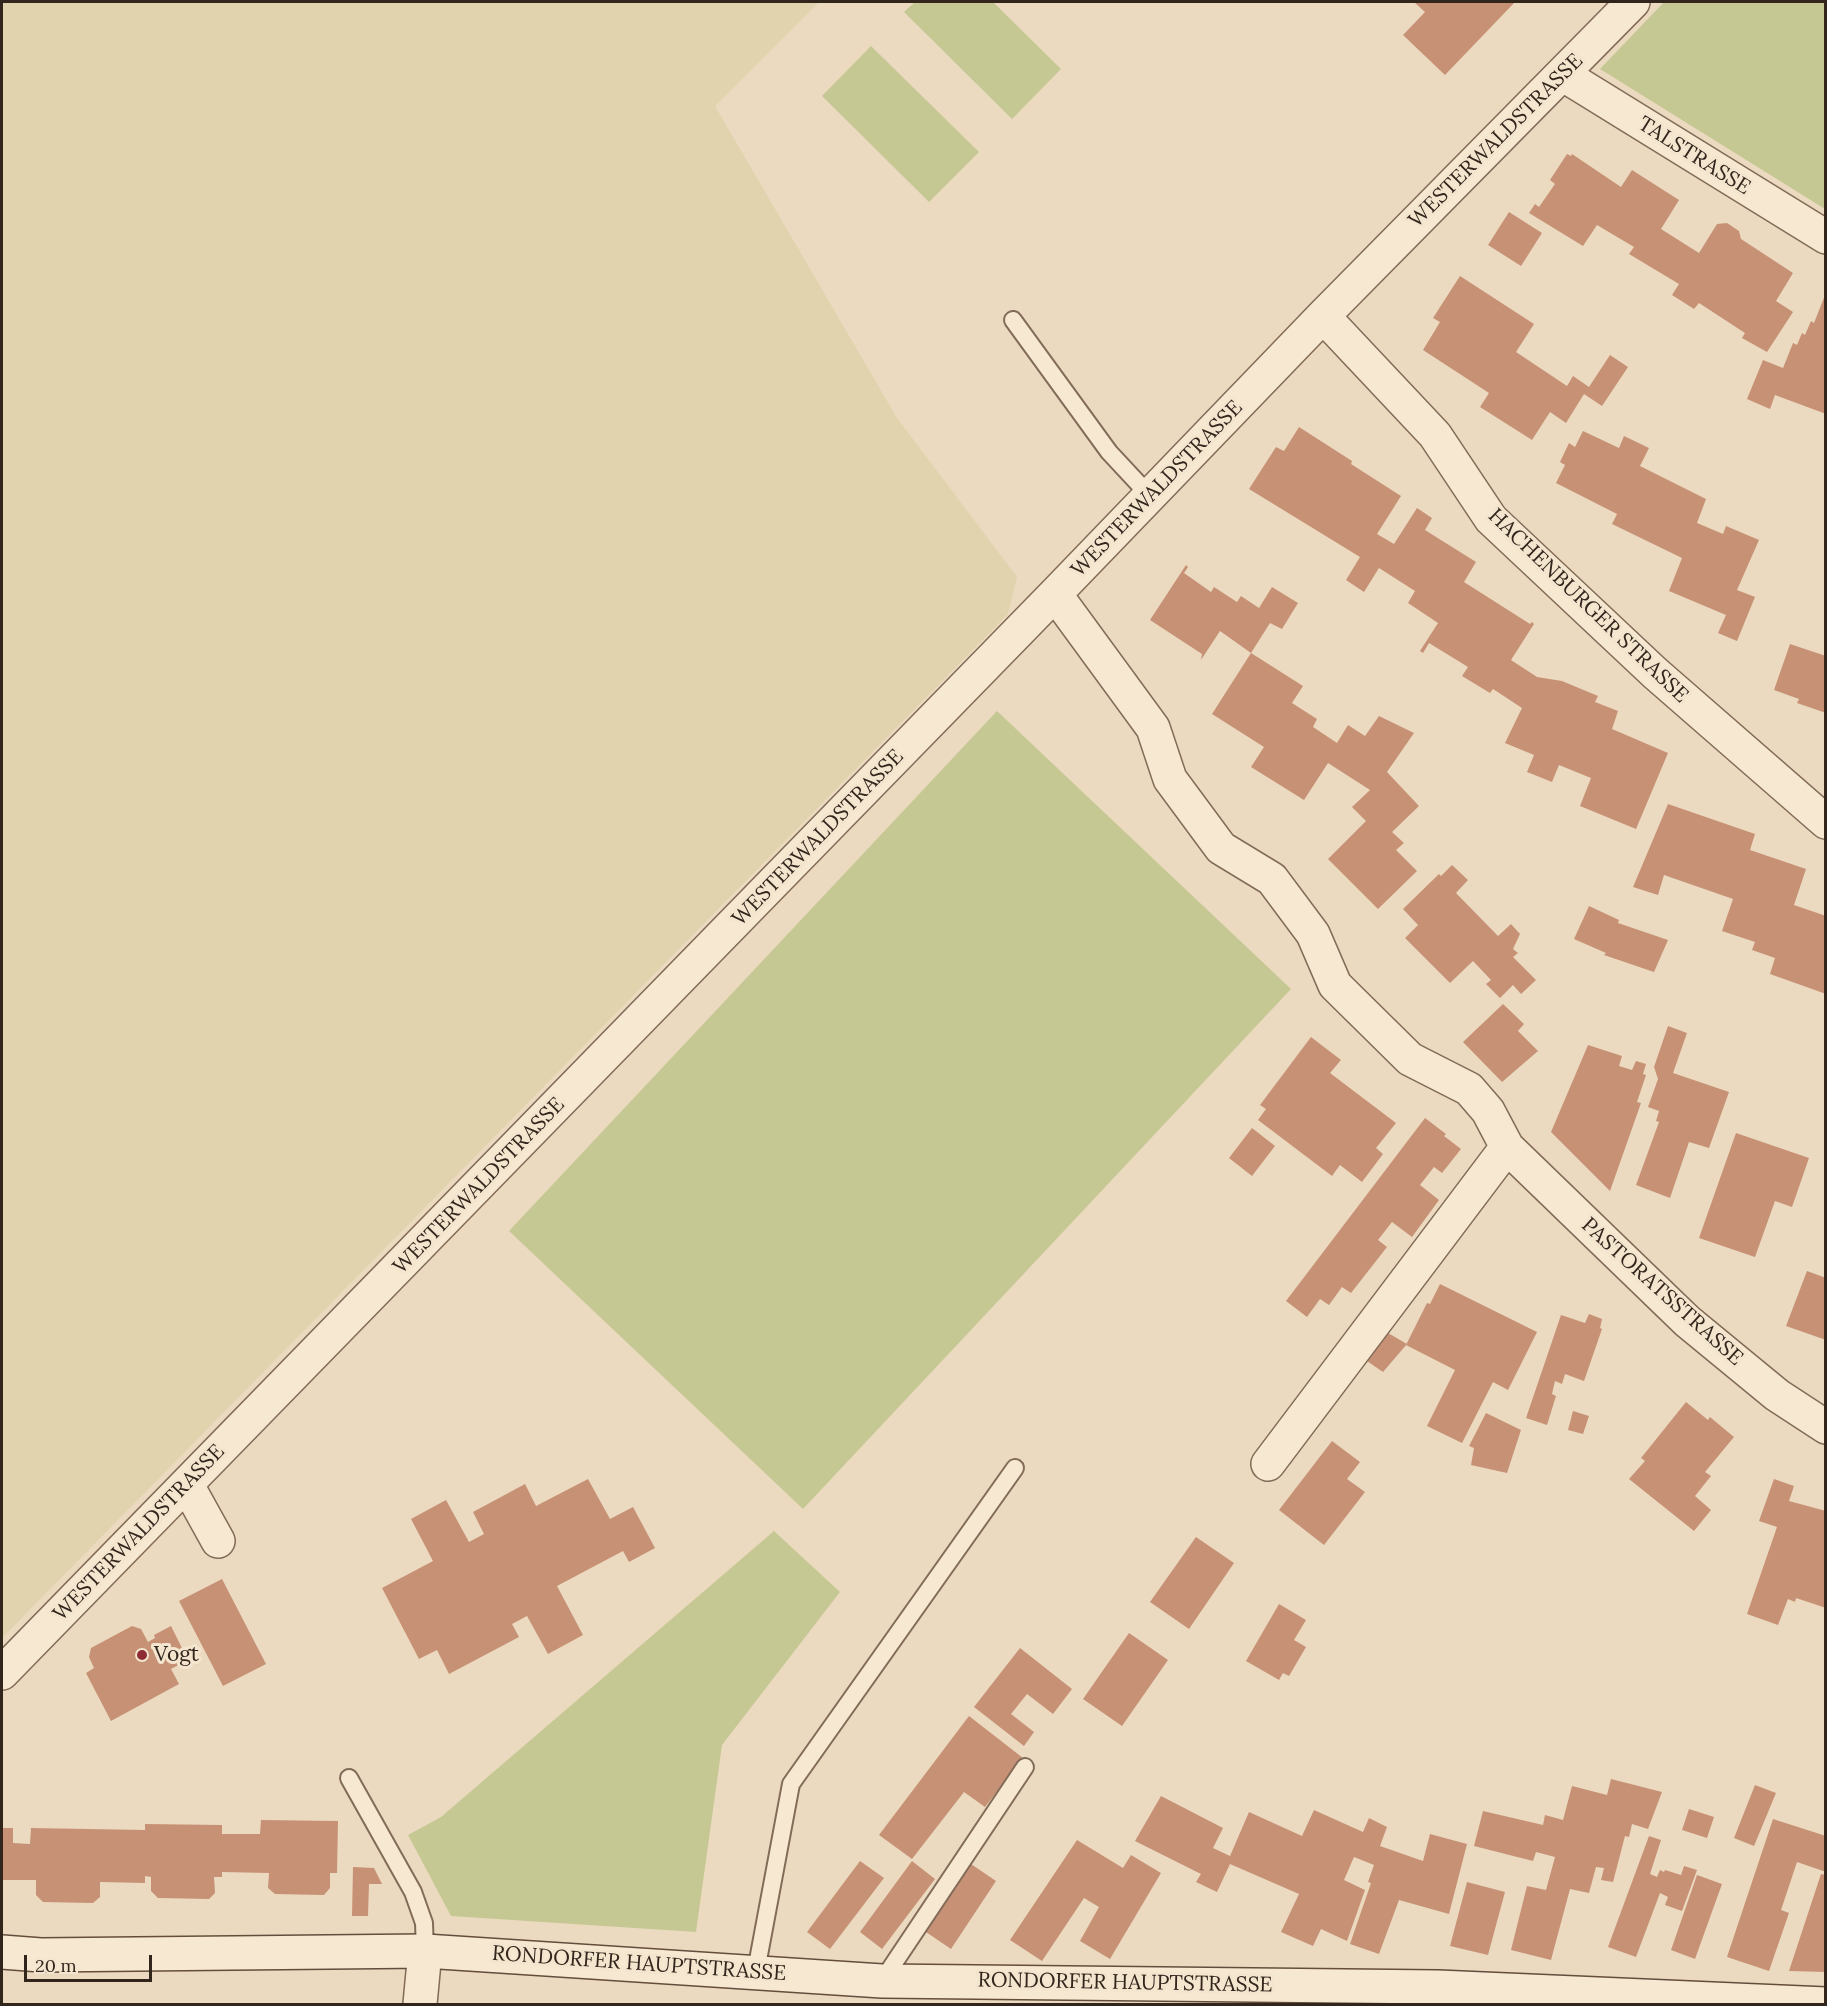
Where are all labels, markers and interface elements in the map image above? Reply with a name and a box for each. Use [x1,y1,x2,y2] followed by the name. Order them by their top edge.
[1404,49,1588,233] street label: WESTERWALDSTRASSE
[1633,111,1755,201] street label: TALSTRASSE
[1066,395,1248,583] street label: WESTERWALDSTRASSE
[1483,504,1693,708] street label: HACHENBURGER STRASSE
[727,744,909,932] street label: WESTERWALDSTRASSE
[388,1092,570,1280] street label: WESTERWALDSTRASSE
[1576,1213,1748,1371] street label: PASTORATSSTRASSE
[48,1439,230,1627] street label: WESTERWALDSTRASSE
[154,1642,199,1668] place label: Vogt
[135,1648,149,1662] marker: Vogt
[491,1941,787,1987] street label: RONDORFER HAUPTSTRASSE
[27,1943,154,1981] scale bar
[35,1954,77,1977] text: 20 m
[977,1968,1273,1998] street label: RONDORFER HAUPTSTRASSE

